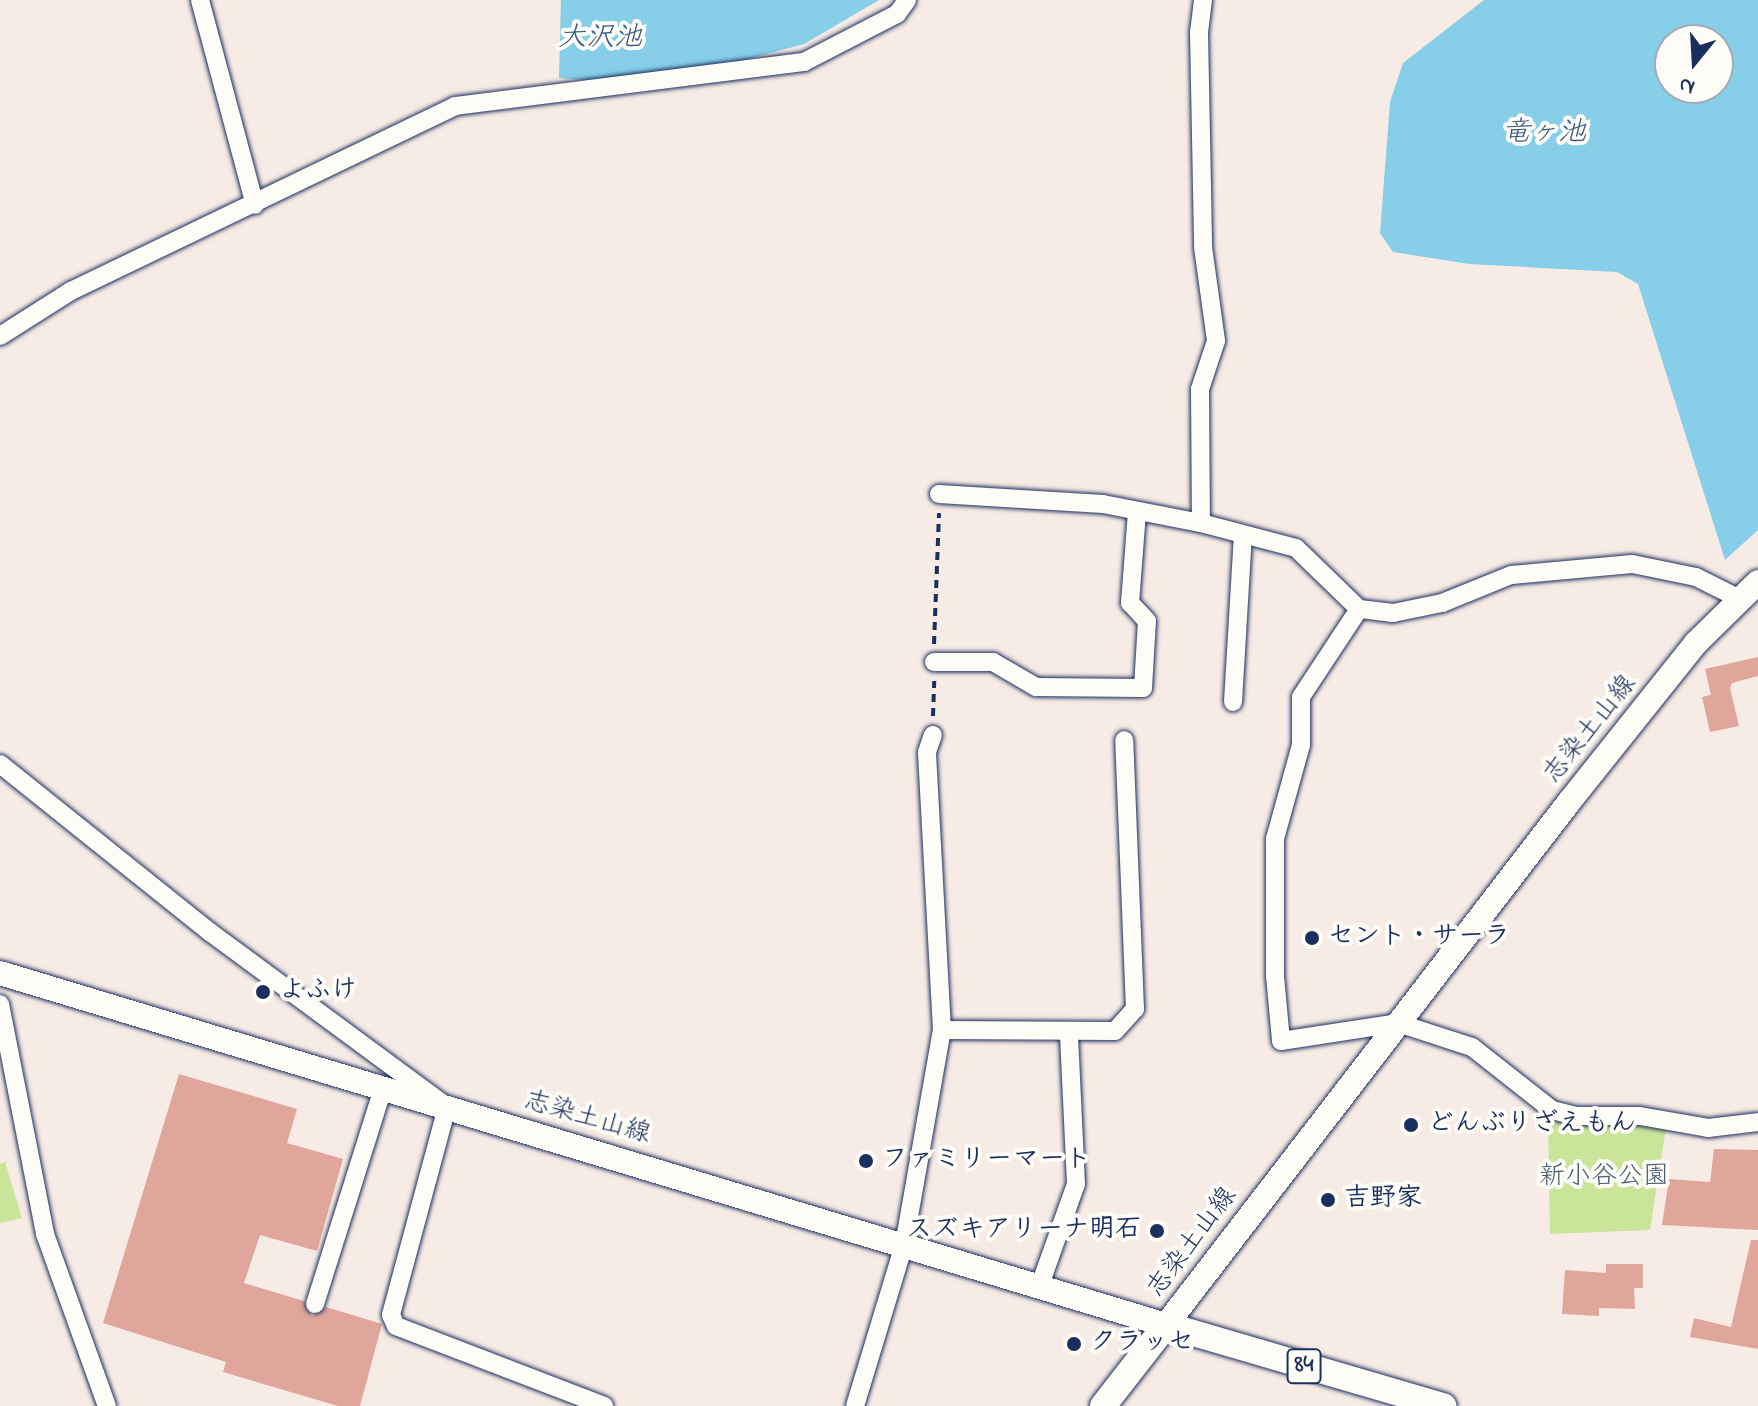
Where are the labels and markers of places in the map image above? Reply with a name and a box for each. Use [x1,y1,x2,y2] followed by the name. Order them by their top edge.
[1328,922,1510,954] place label: セント・サーラ
[1303,929,1321,947] marker: セント・サーラ
[279,976,357,1008] place label: よふけ
[254,983,272,1001] marker: よふけ
[1427,1109,1635,1141] place label: どんぶりざえもん
[1402,1116,1420,1134] marker: どんぶりざえもん
[882,1145,1090,1177] place label: ファミリーマート
[857,1152,875,1170] marker: ファミリーマート
[1344,1184,1422,1216] place label: 吉野家
[1319,1191,1337,1209] marker: 吉野家
[907,1215,1141,1247] place label: スズキアリーナ明石
[1148,1222,1166,1240] marker: スズキアリーナ明石
[1090,1328,1194,1360] place label: クラッセ
[1065,1335,1083,1353] marker: クラッセ

